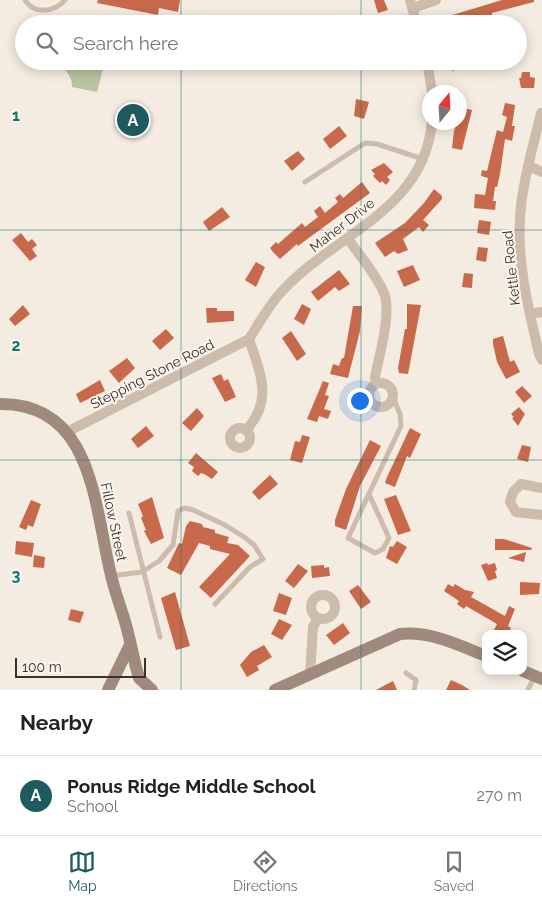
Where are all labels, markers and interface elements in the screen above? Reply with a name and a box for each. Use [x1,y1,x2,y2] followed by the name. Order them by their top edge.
[15,15,527,70] search box
[33,29,61,57] icon: search
[73,32,179,54] text: Search here
[422,85,467,130] north arrow
[117,101,149,139] pin: A
[12,106,20,125] text: 1
[306,195,378,255] street label: Maher Drive
[499,230,523,306] street label: Kettle Road
[11,336,21,355] text: 2
[87,336,217,412] street label: Stepping Stone Road
[347,388,373,414] your location
[98,481,130,563] street label: Fillow Street
[12,566,21,585] text: 3
[482,630,527,675] map controls
[482,630,527,675] button: layers
[15,655,146,678] scale bar
[22,659,62,675] text: 100 m
[20,710,93,735] text: Nearby
[67,775,316,797] text: Ponus Ridge Middle School
[31,786,41,805] text: A
[477,786,522,805] text: 270 m
[67,797,118,816] text: School
[68,848,97,894] tab: Map
[233,848,298,894] tab: Directions
[434,848,474,894] tab: Saved

